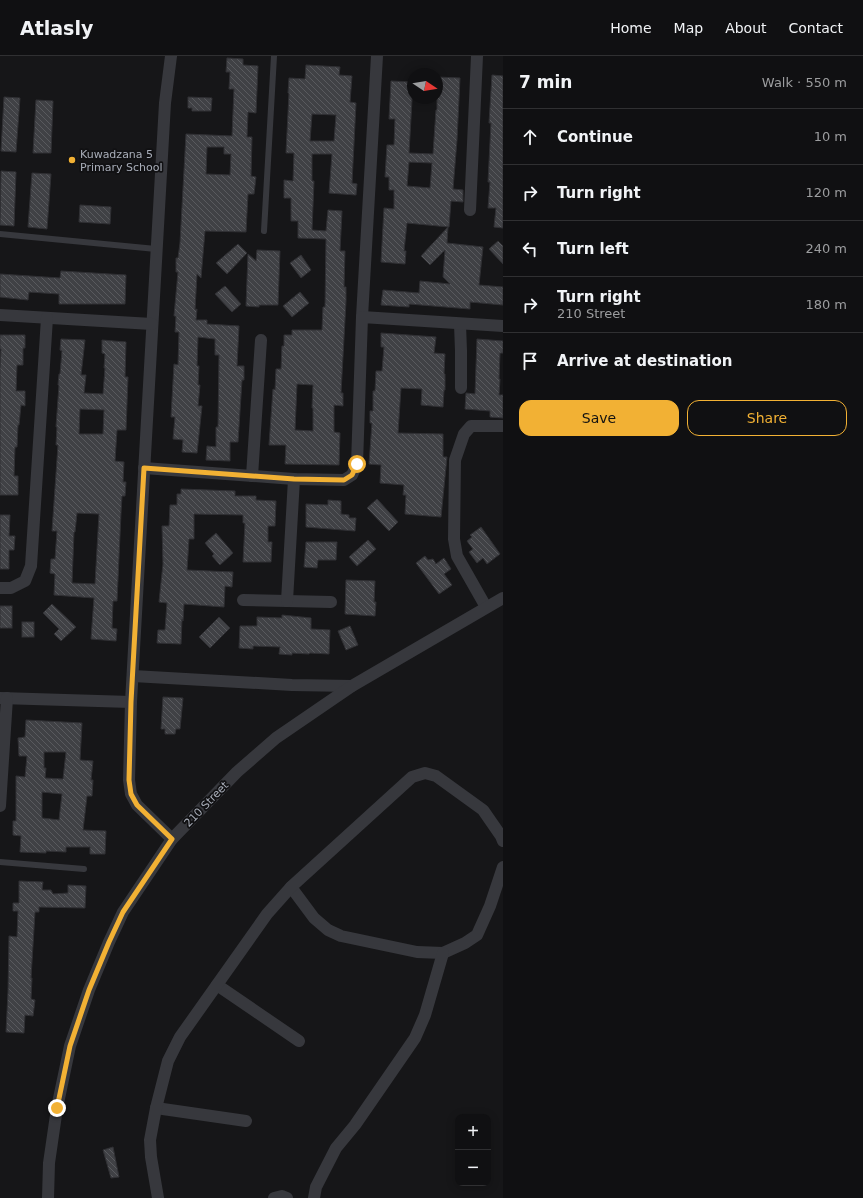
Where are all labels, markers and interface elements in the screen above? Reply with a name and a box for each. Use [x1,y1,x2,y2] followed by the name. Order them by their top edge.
[20,17,93,39] text: Atlasly
[610,20,652,36] text: Home
[674,20,703,36] text: Map
[725,20,767,36] text: About
[789,20,843,36] text: Contact
[407,68,443,104] north arrow
[519,72,572,92] text: 7 min
[762,75,847,90] text: Walk · 550 m
[519,126,541,148] icon: ahead
[557,128,633,146] text: Continue
[814,129,847,144] text: 10 m
[80,148,163,174] place label: Kuwadzana 5 Primary School
[67,155,77,165] marker: Kuwadzana 5 Primary School
[519,182,541,204] icon: right
[557,184,641,202] text: Turn right
[805,185,847,200] text: 120 m
[519,238,541,260] icon: left
[557,240,629,258] text: Turn left
[805,241,847,256] text: 240 m
[557,288,641,306] text: Turn right
[519,294,541,316] icon: right
[805,297,847,312] text: 180 m
[557,306,625,321] text: 210 Street
[519,350,541,372] icon: arrive
[557,352,732,370] text: Arrive at destination
[519,400,679,436] button: Save
[687,400,847,436] button: Share
[348,455,366,473] route start
[182,779,232,830] street label: 210 Street
[48,1099,66,1117] route end
[455,1114,491,1186] map controls
[455,1114,491,1150] button: +
[455,1150,491,1186] button: −

